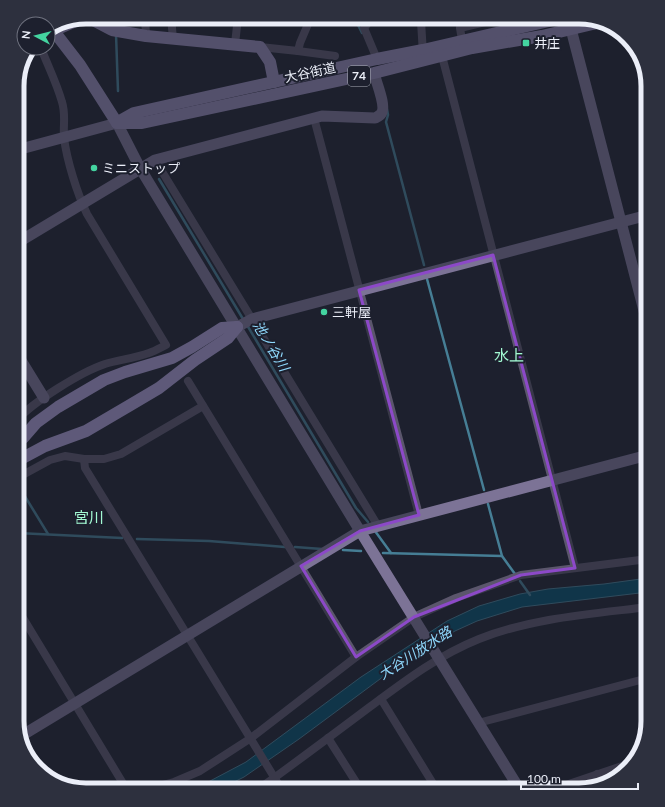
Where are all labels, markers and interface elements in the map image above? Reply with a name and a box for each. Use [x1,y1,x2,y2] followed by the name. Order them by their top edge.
[16,16,56,56] north arrow
[19,30,33,40] text: N
[534,35,560,51] place label: 井庄
[521,38,531,48] marker: 井庄
[283,59,337,85] street label: 大谷街道
[348,66,370,86] road number: 74
[102,160,180,176] place label: ミニストップ
[89,163,99,173] marker: ミニストップ
[332,304,371,320] place label: 三軒屋
[319,307,329,317] marker: 三軒屋
[250,317,294,376] water label: 池ノ谷川
[494,346,524,364] district label: 水上
[74,508,104,526] district label: 宮川
[375,622,455,683] water label: 大谷川放水路
[521,765,638,791] scale bar
[527,771,561,786] text: 100 m

